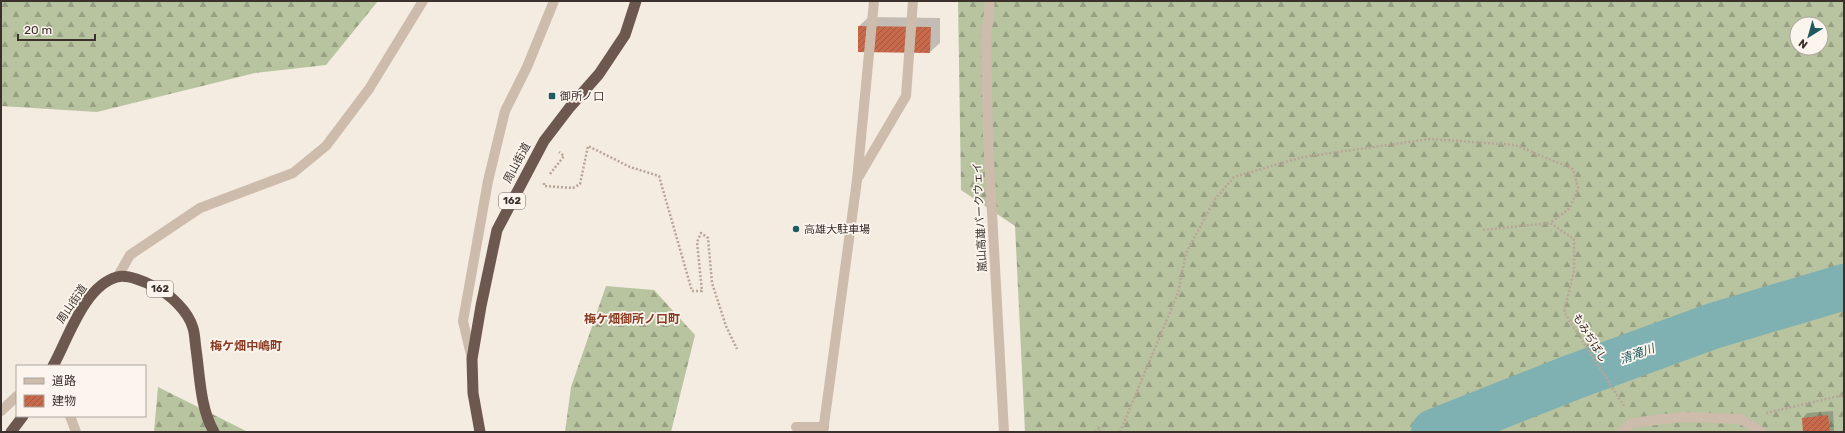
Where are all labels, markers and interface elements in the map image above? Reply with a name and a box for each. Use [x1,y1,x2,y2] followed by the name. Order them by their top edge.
[18,16,95,42] scale bar
[1789,16,1829,56] north arrow
[24,23,52,37] text: 20 m
[1796,36,1810,51] text: N
[559,90,604,103] place label: 御所ノ口
[547,91,557,101] marker: 御所ノ口
[501,141,533,185] street label: 周山街道
[971,162,989,272] street label: 嵐山高雄パークウェイ
[499,193,525,209] road number: 162
[804,223,870,236] place label: 高雄大駐車場
[791,224,801,234] marker: 高雄大駐車場
[147,281,173,297] road number: 162
[54,282,90,326] street label: 周山街道
[1570,311,1610,365] street label: もみぢばし
[584,312,680,326] district label: 梅ケ畑御所ノ口町
[210,339,282,353] district label: 梅ケ畑中嶋町
[1618,341,1658,367] water label: 清滝川
[16,365,146,417] legend
[52,374,76,388] text: 道路
[52,394,76,408] text: 建物

